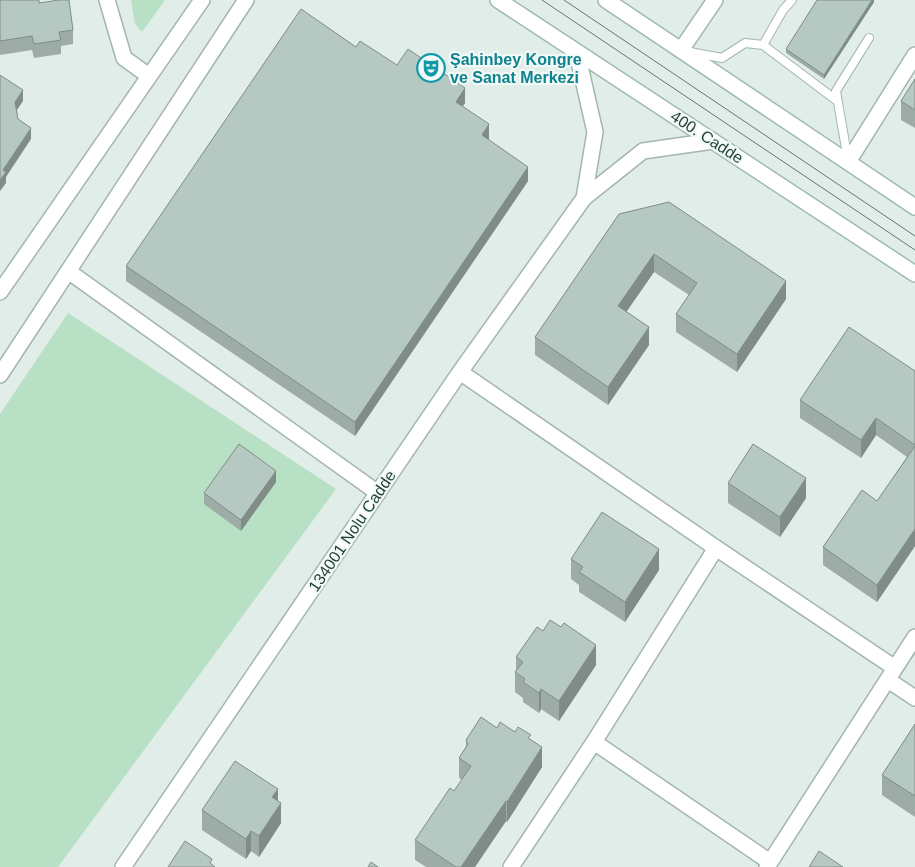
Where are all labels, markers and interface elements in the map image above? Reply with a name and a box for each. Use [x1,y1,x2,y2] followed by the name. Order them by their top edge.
[450,51,582,86] place label: Şahinbey Kongre ve Sanat Merkezi
[416,53,446,83] theatre icon: Şahinbey Kongre ve Sanat Merkezi
[668,107,746,167] street label: 400. Cadde
[305,467,399,595] street label: 134001 Nolu Cadde

